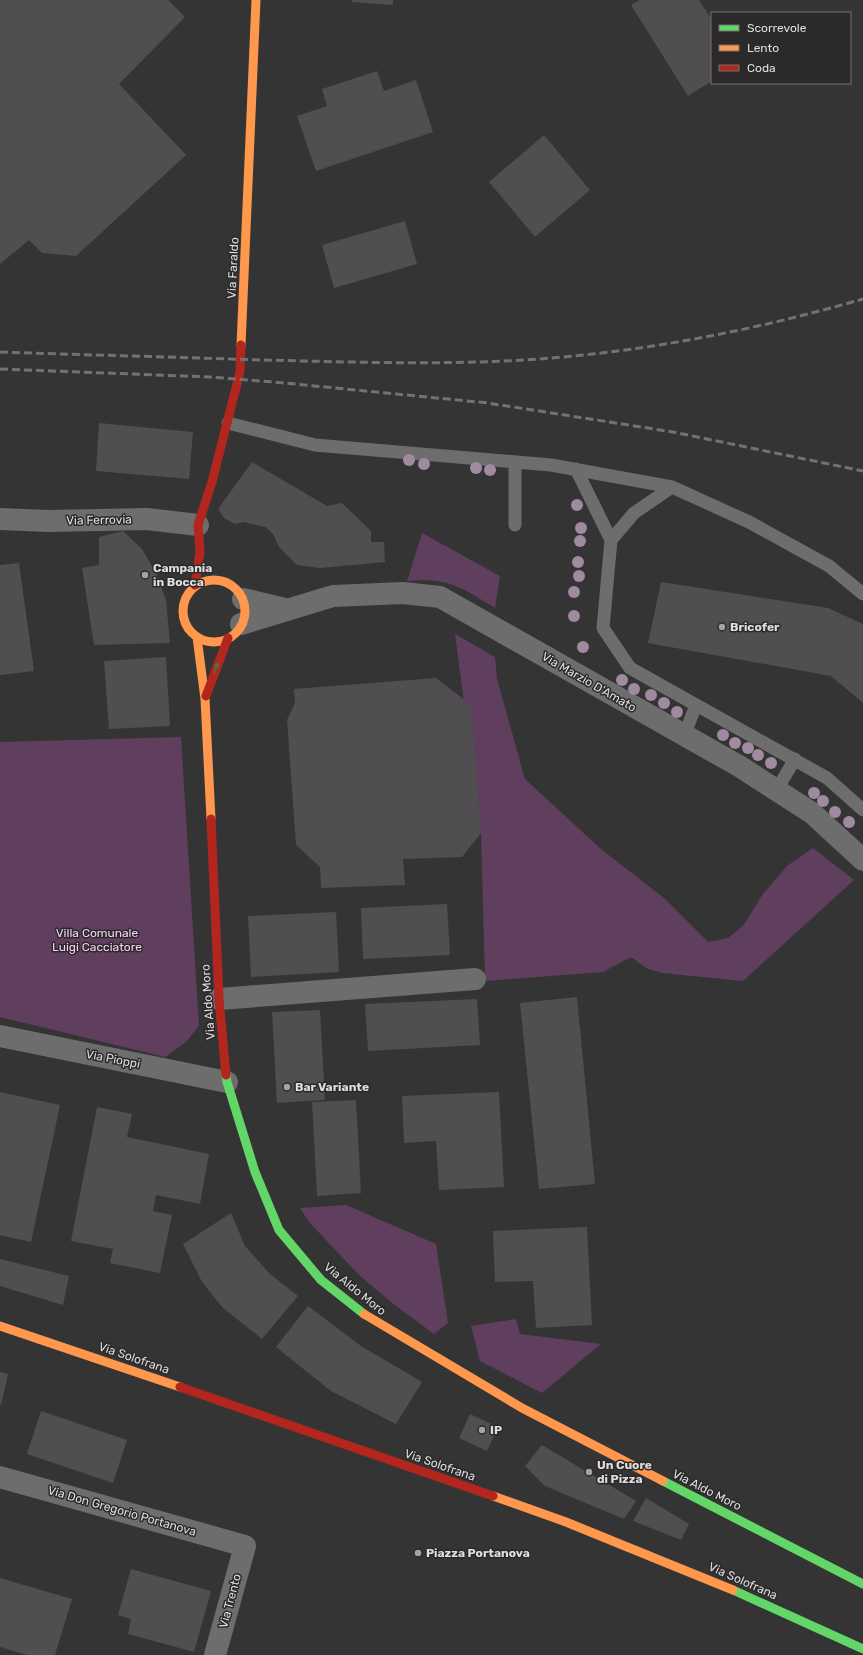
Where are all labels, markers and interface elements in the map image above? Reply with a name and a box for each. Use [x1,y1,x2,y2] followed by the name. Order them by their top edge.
[711,12,851,84] legend
[747,21,807,35] text: Scorrevole
[747,41,779,55] text: Lento
[747,61,776,75] text: Coda
[224,237,242,299] street label: Via Faraldo
[66,512,132,528] street label: Via Ferrovia
[153,561,212,589] place label: Campania in Bocca
[140,570,150,580] marker: Campania in Bocca
[730,620,780,634] place label: Bricofer
[717,622,727,632] marker: Bricofer
[539,649,639,715] street label: Via Marzio D'Amato
[214,662,220,674] one-way arrow
[52,926,142,954] park label: Villa Comunale Luigi Cacciatore
[198,964,218,1040] street label: Via Aldo Moro
[85,1047,141,1071] street label: Via Pioppi
[295,1080,369,1094] place label: Bar Variante
[282,1082,292,1092] marker: Bar Variante
[321,1260,389,1318] street label: Via Aldo Moro
[97,1339,171,1377] street label: Via Solofrana
[490,1423,502,1437] place label: IP
[477,1425,487,1435] marker: IP
[403,1446,477,1484] street label: Via Solofrana
[597,1458,652,1486] place label: Un Cuore di Pizza
[584,1467,594,1477] marker: Un Cuore di Pizza
[670,1467,744,1513] street label: Via Aldo Moro
[46,1483,198,1539] street label: Via Don Gregorio Portanova
[426,1546,530,1560] place label: Piazza Portanova
[413,1548,423,1558] marker: Piazza Portanova
[706,1560,780,1602] street label: Via Solofrana
[216,1572,244,1630] street label: Via Trento

